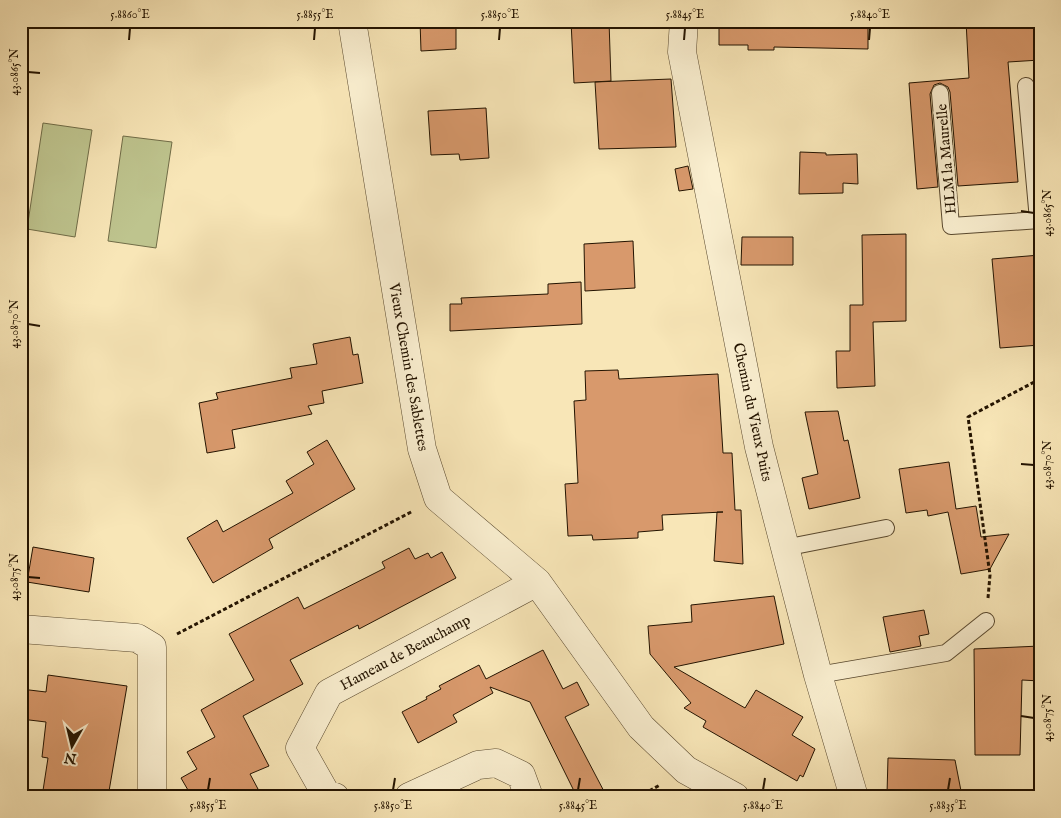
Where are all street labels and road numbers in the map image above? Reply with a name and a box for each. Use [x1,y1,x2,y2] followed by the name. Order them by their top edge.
[932,103,961,215] street label: HLM la Maurelle
[384,281,433,453] street label: Vieux Chemin des Sablettes
[729,341,776,483] street label: Chemin du Vieux Puits
[337,610,474,695] street label: Hameau de Beauchamp

